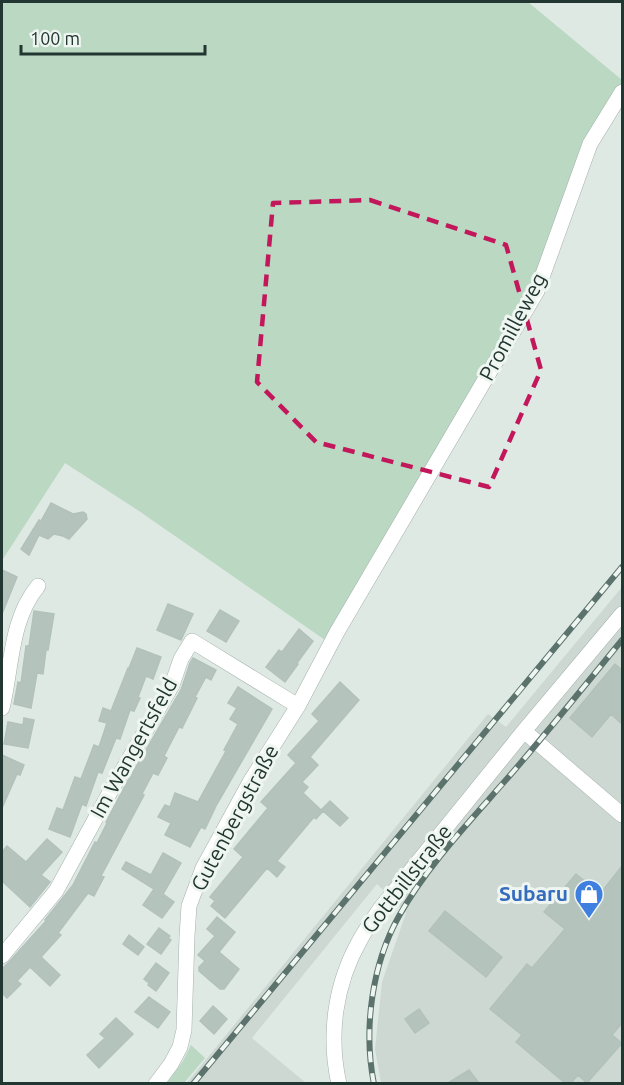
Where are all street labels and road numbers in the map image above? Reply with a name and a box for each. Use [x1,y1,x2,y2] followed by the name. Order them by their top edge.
[474,269,551,384] street label: Promilleweg
[85,673,182,822] street label: Im Wangertsfeld
[186,740,283,895] street label: Gutenbergstraße
[356,819,456,938] street label: Gottbillstraße

